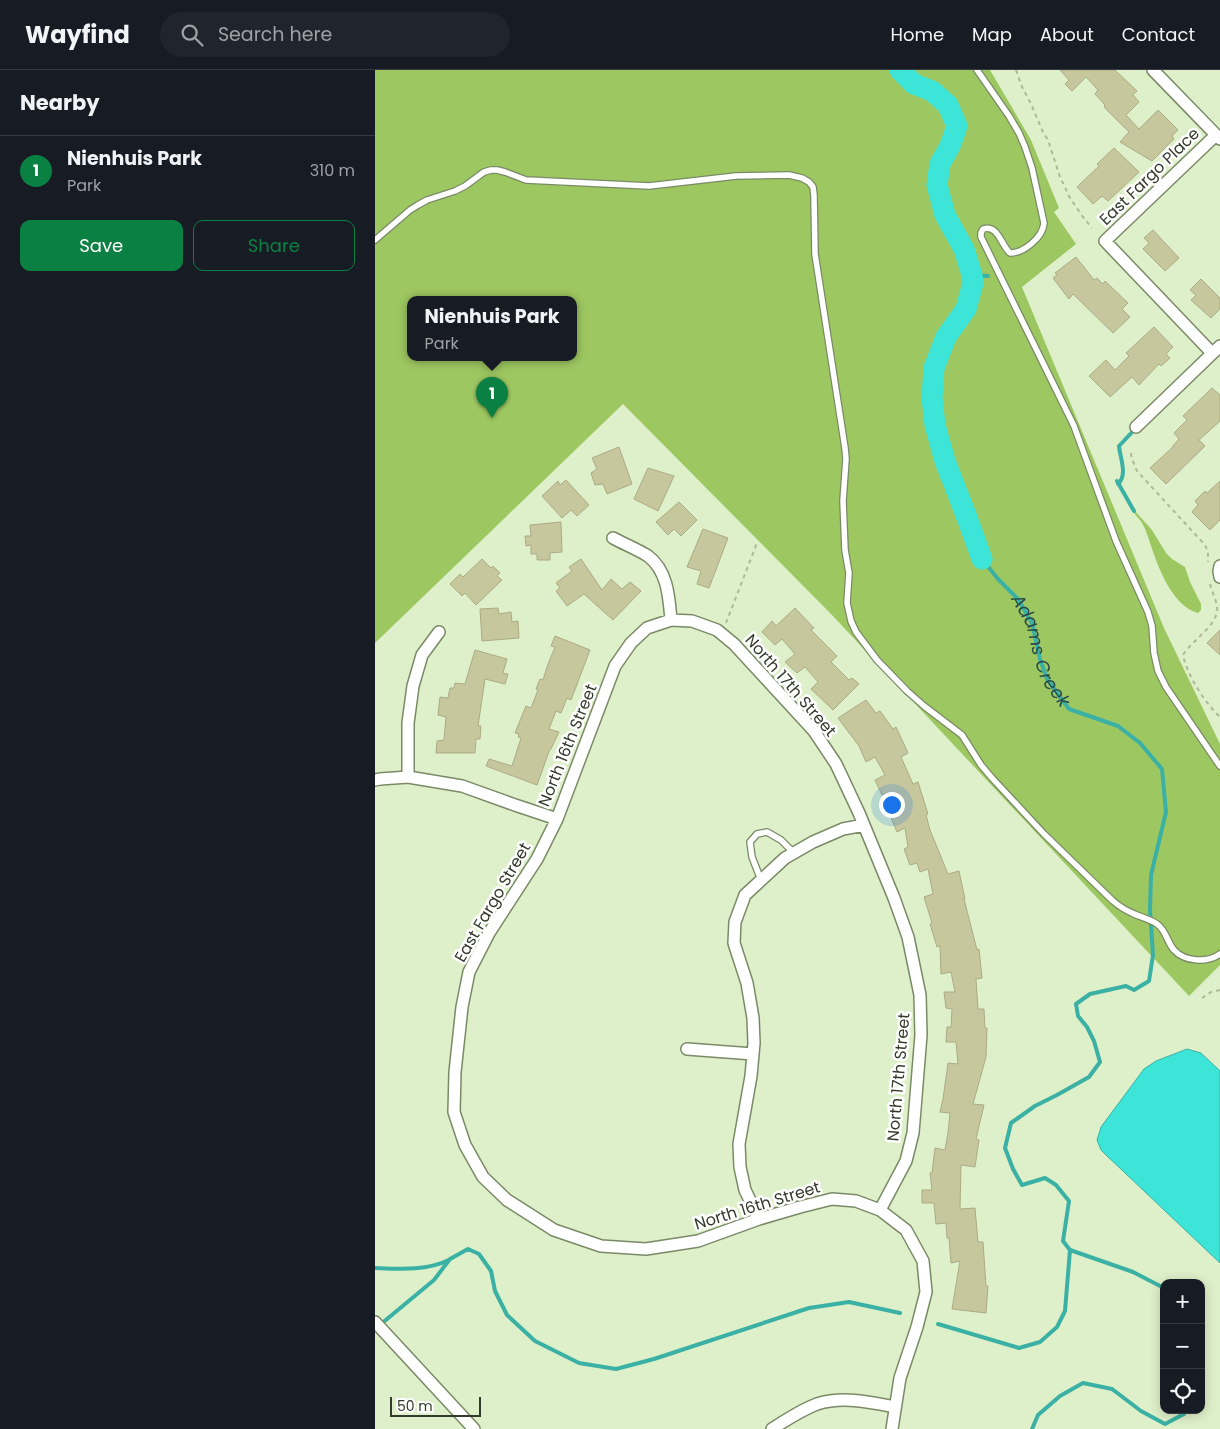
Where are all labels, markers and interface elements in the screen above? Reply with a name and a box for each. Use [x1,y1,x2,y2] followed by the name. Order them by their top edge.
[160,12,510,57] search box
[25,18,130,51] text: Wayfind
[178,21,206,49] icon: search
[218,21,332,48] text: Search here
[890,22,944,47] text: Home
[972,22,1012,47] text: Map
[1040,22,1094,47] text: About
[1122,22,1195,47] text: Contact
[20,88,100,117] text: Nearby
[1094,122,1205,230] street label: East Fargo Place
[67,145,202,172] text: Nienhuis Park
[33,159,39,182] text: 1
[310,159,355,182] text: 310 m
[67,174,101,197] text: Park
[20,220,183,271] button: Save
[193,220,355,271] button: Share
[407,296,577,361] popup
[425,303,559,330] text: Nienhuis Park
[425,332,459,355] text: Park
[476,377,508,418] pin: 1
[1005,588,1077,713] water label: Adams Creek
[740,629,842,742] street label: North 17th Street
[532,680,603,810] street label: North 16th Street
[879,792,905,818] your location
[449,838,536,966] street label: East Fargo Street
[881,1012,916,1142] street label: North 17th Street
[691,1175,823,1236] street label: North 16th Street
[1160,1279,1205,1414] map controls
[1160,1279,1205,1324] button: +
[1160,1324,1205,1369] button: −
[1160,1369,1205,1414] button: locate
[390,1394,481,1417] scale bar
[397,1396,433,1416] text: 50 m

